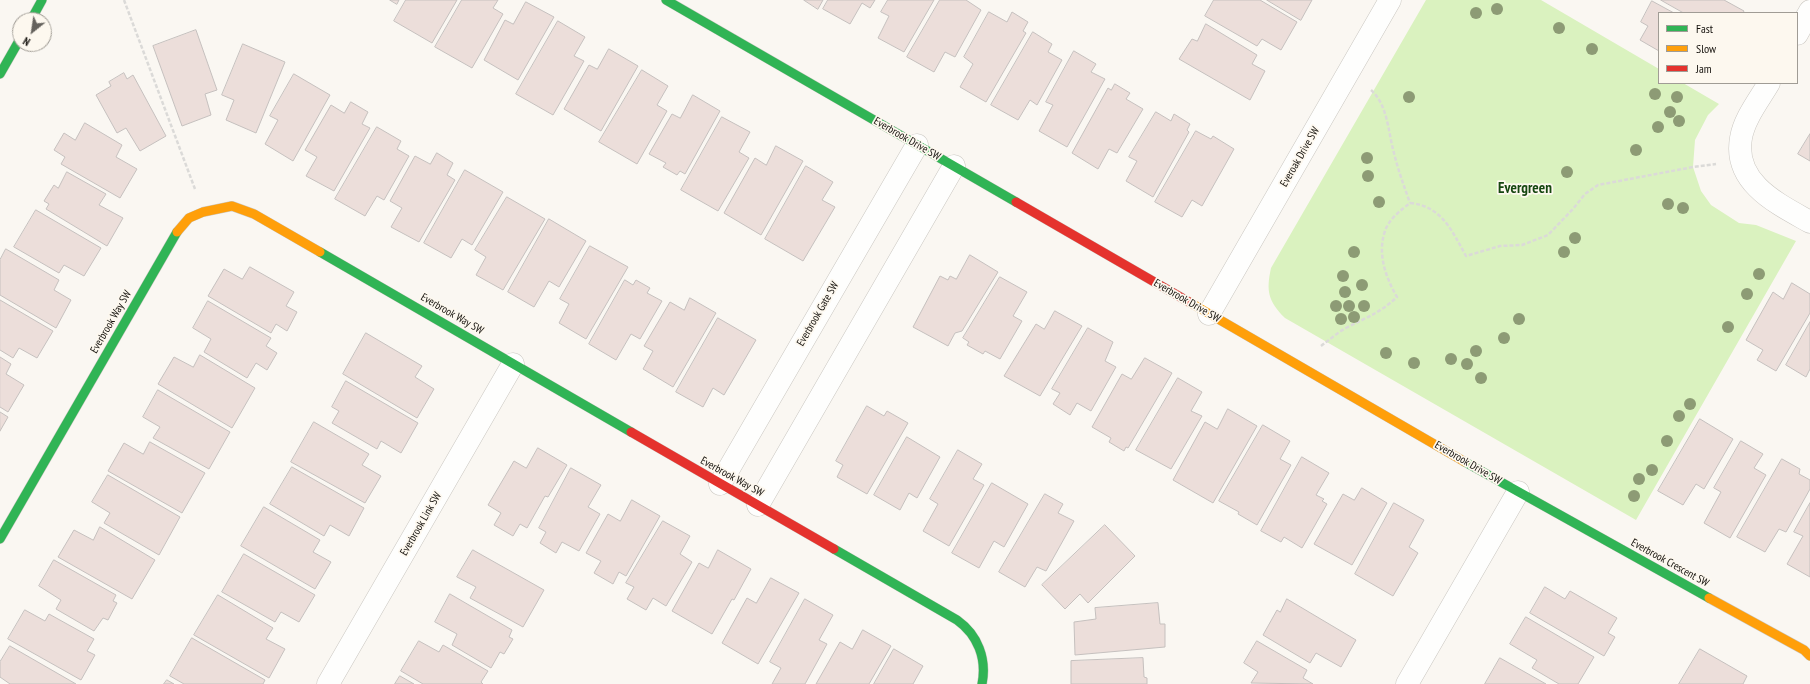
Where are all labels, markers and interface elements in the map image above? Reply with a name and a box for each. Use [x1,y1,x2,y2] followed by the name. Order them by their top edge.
[12,12,52,52] north arrow
[1658,12,1798,84] legend
[1696,21,1713,36] text: Fast
[20,34,33,49] text: N
[1696,41,1716,56] text: Slow
[1696,61,1712,76] text: Jam
[871,115,943,163] street label: Everbrook Drive SW
[1278,125,1322,189] street label: Everoak Drive SW
[1498,180,1552,198] district label: Evergreen
[1151,277,1223,325] street label: Everbrook Drive SW
[794,279,842,349] street label: Everbrook Gate SW
[88,288,134,356] street label: Everbrook Way SW
[418,291,486,337] street label: Everbrook Way SW
[1432,439,1504,487] street label: Everbrook Drive SW
[698,454,766,500] street label: Everbrook Way SW
[398,490,444,558] street label: Everbrook Link SW
[1629,536,1711,590] street label: Everbrook Crescent SW

